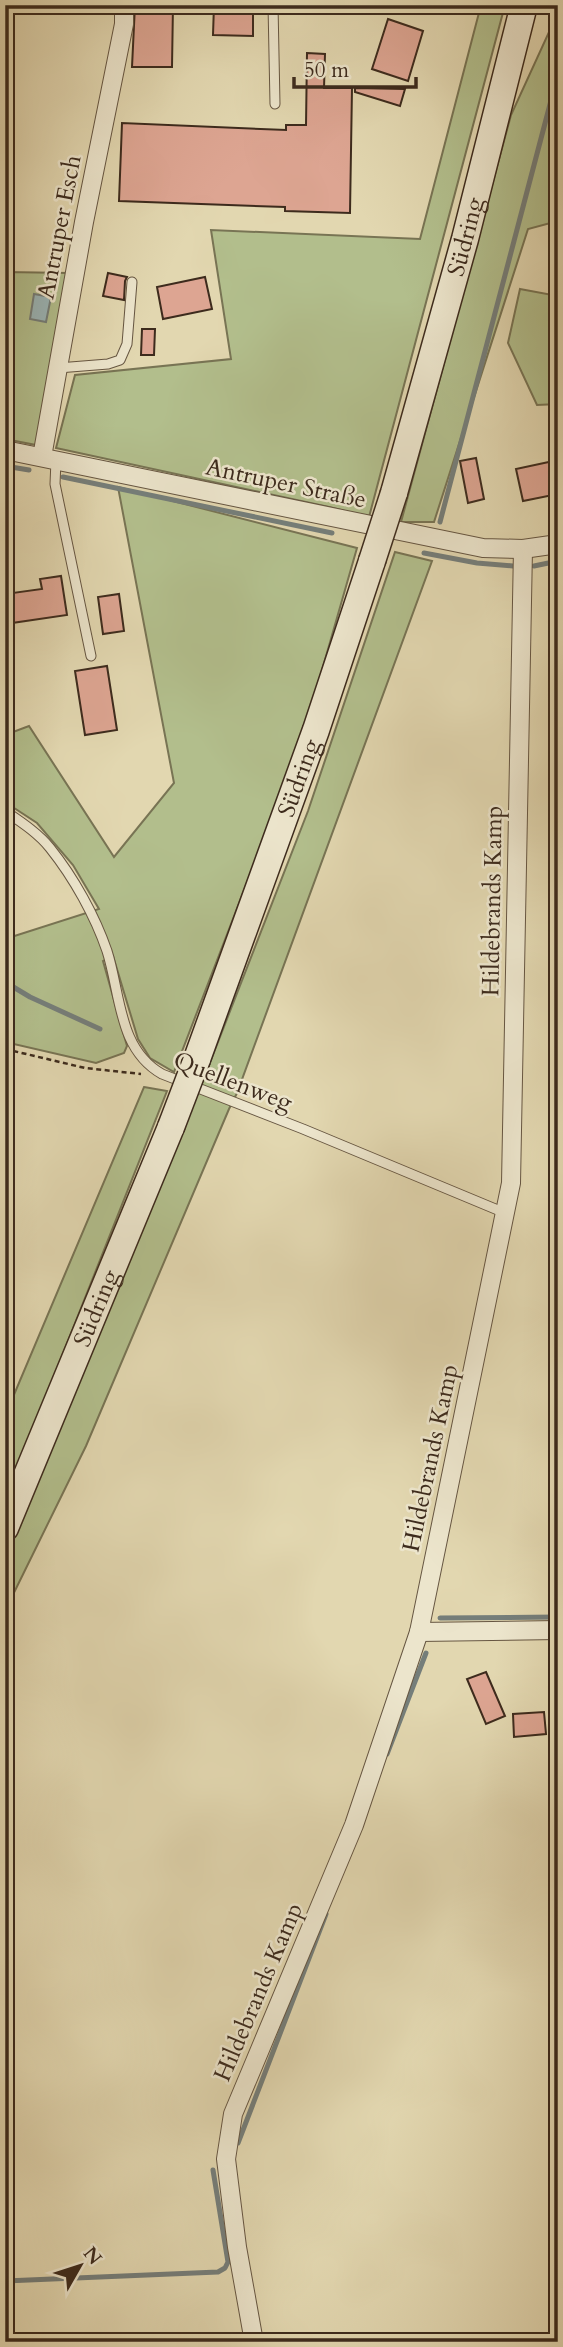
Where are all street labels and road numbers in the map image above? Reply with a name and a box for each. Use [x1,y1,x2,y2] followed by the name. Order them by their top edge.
[29,152,90,302] street label: Antruper Esch
[439,193,492,280] street label: Südring
[203,450,369,517] street label: Antruper Straße
[270,734,329,821] street label: Südring
[474,805,511,997] street label: Hildebrands Kamp
[169,1044,298,1119] street label: Quellenweg
[66,1264,127,1352] street label: Südring
[395,1361,466,1555] street label: Hildebrands Kamp
[206,1898,311,2086] street label: Hildebrands Kamp

